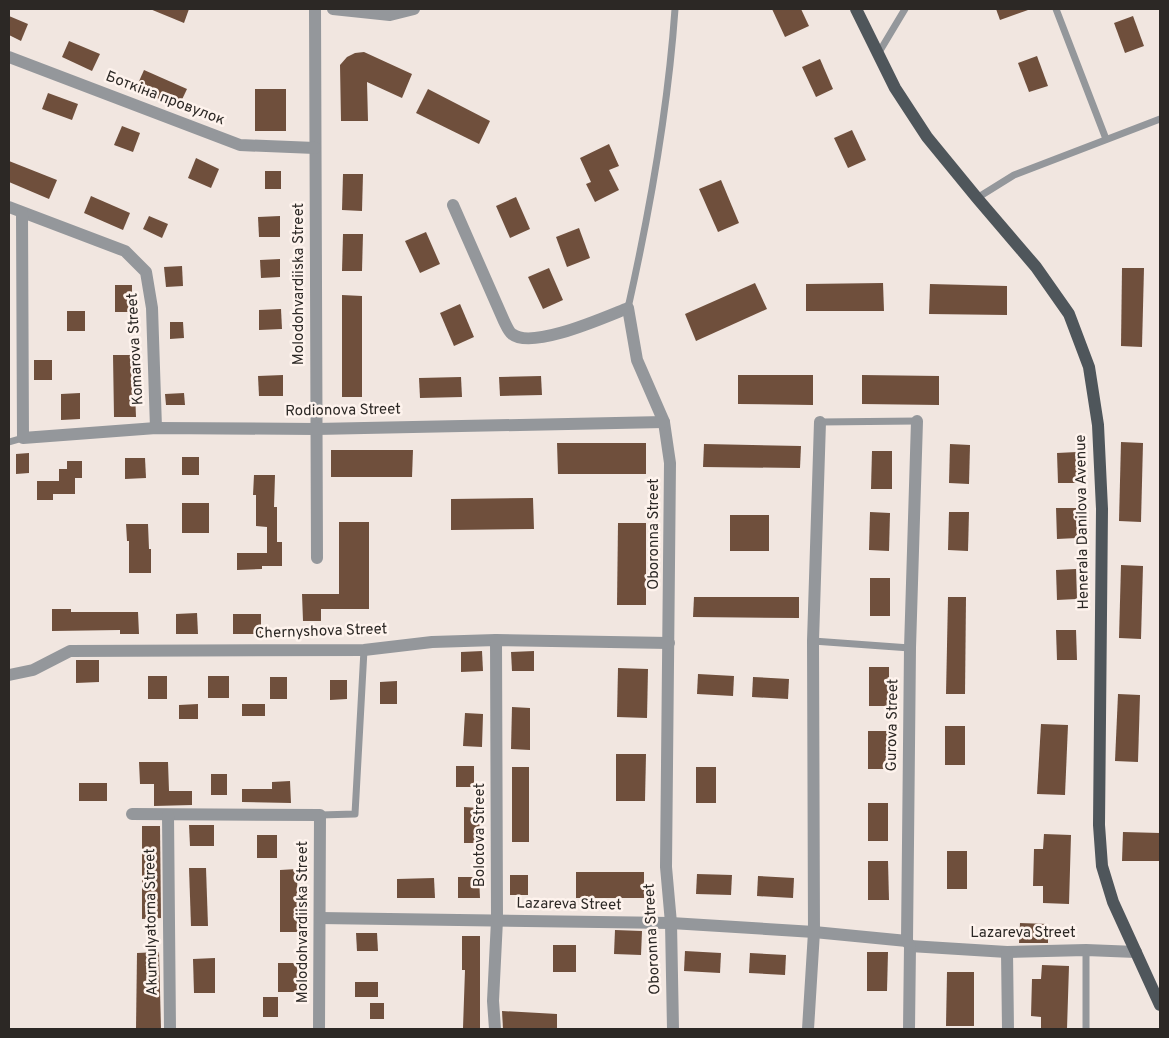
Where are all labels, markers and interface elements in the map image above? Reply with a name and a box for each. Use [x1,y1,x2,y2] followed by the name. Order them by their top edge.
[103,68,227,130] street label: Боткіна провулок
[290,203,309,365] street label: Molodohvardiiska Street
[124,292,148,406] street label: Komarova Street
[285,400,401,422] street label: Rodionova Street
[1072,434,1094,610] street label: Henerala Danilova Avenue
[645,478,664,590] street label: Oboronna Street
[254,620,388,644] street label: Chernyshova Street
[883,678,903,772] street label: Gurova Street
[471,783,490,887] street label: Bolotova Street
[294,841,313,1003] street label: Molodohvardiiska Street
[141,848,163,996] street label: Akumulyatorna Street
[641,883,665,995] street label: Oboronna Street
[516,895,622,915] street label: Lazareva Street
[970,924,1076,943] street label: Lazareva Street

